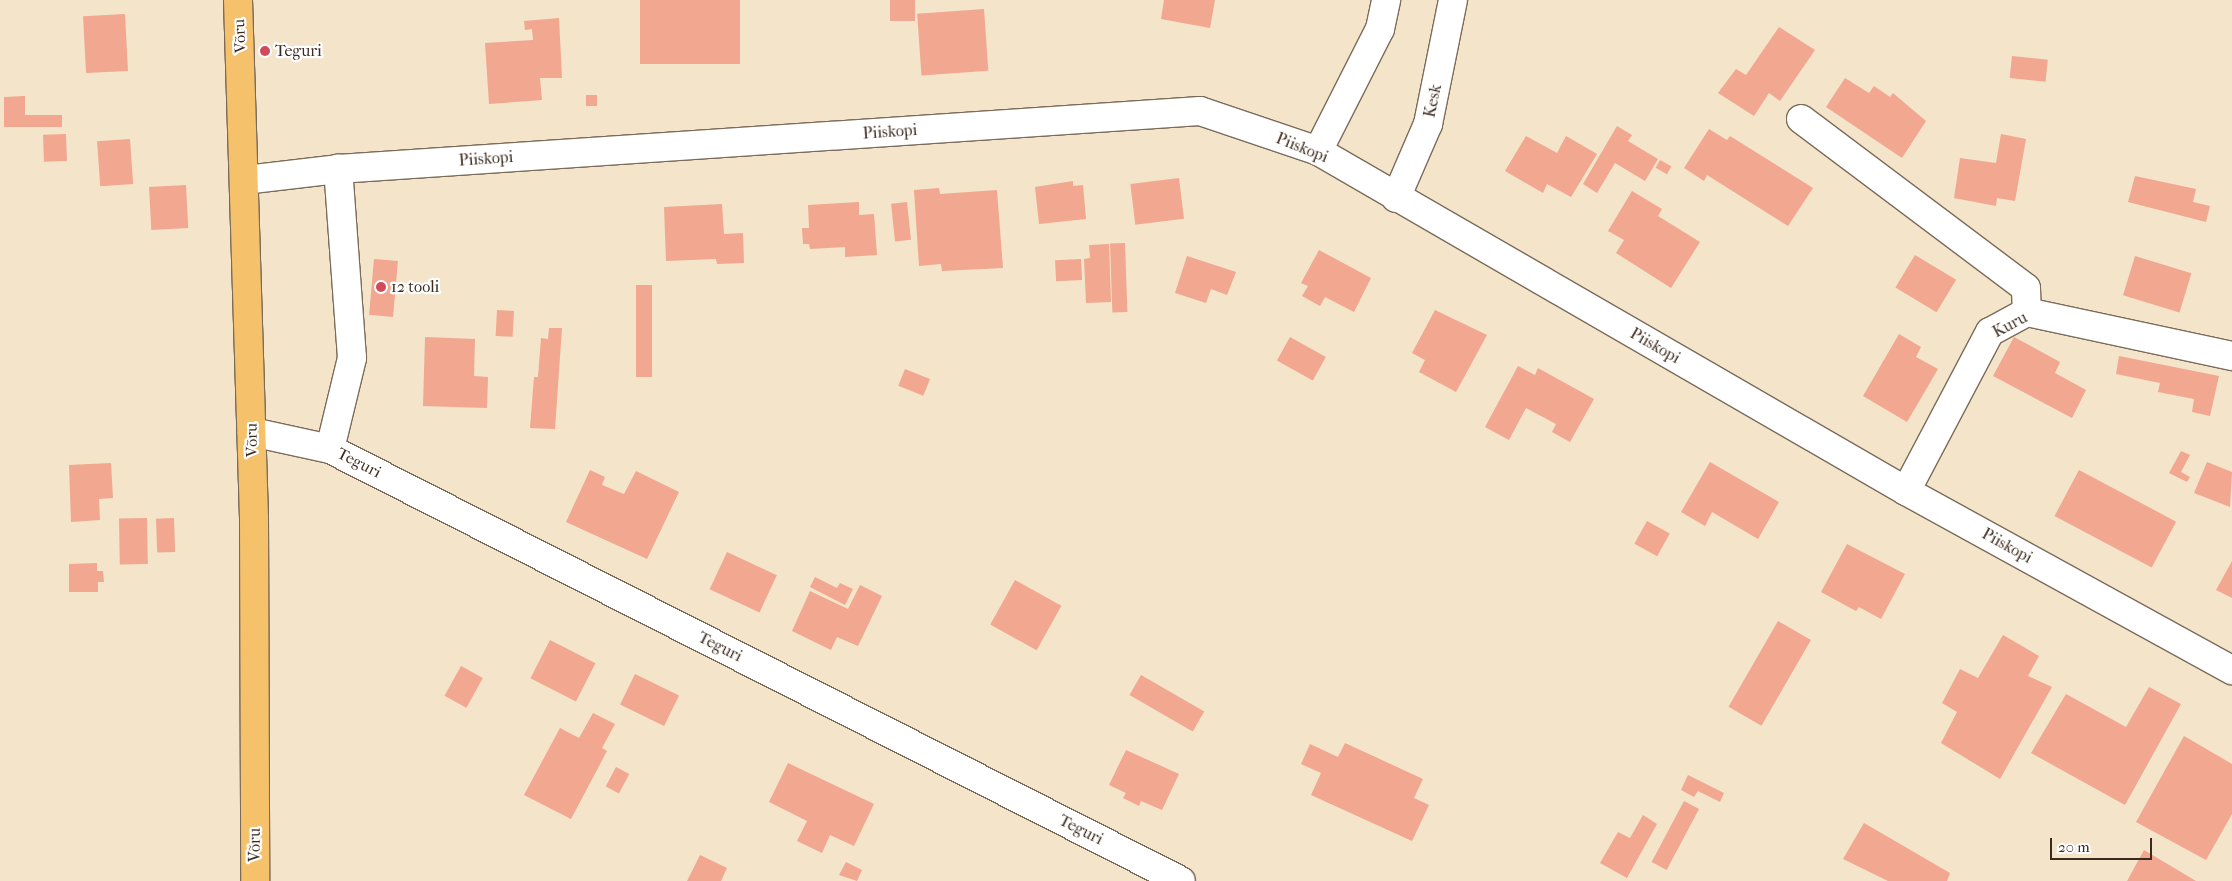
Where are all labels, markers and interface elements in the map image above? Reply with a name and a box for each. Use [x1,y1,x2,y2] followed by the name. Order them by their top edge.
[230,19,250,53] street label: Võru
[275,41,322,61] place label: Teguri
[259,45,271,57] marker: Teguri
[1420,83,1446,119] street label: Kesk
[862,121,918,143] street label: Piiskopi
[1273,129,1331,167] street label: Piiskopi
[458,148,514,170] street label: Piiskopi
[391,277,439,297] place label: 12 tooli
[375,281,387,293] marker: 12 tooli
[1989,308,2031,342] street label: Kuru
[1627,324,1683,368] street label: Piiskopi
[242,423,262,457] street label: Võru
[334,444,384,482] street label: Teguri
[1979,524,2035,568] street label: Piiskopi
[695,628,745,666] street label: Teguri
[1056,811,1106,849] street label: Teguri
[245,828,265,862] street label: Võru
[2052,828,2154,860] scale bar
[2058,838,2090,856] text: 20 m

